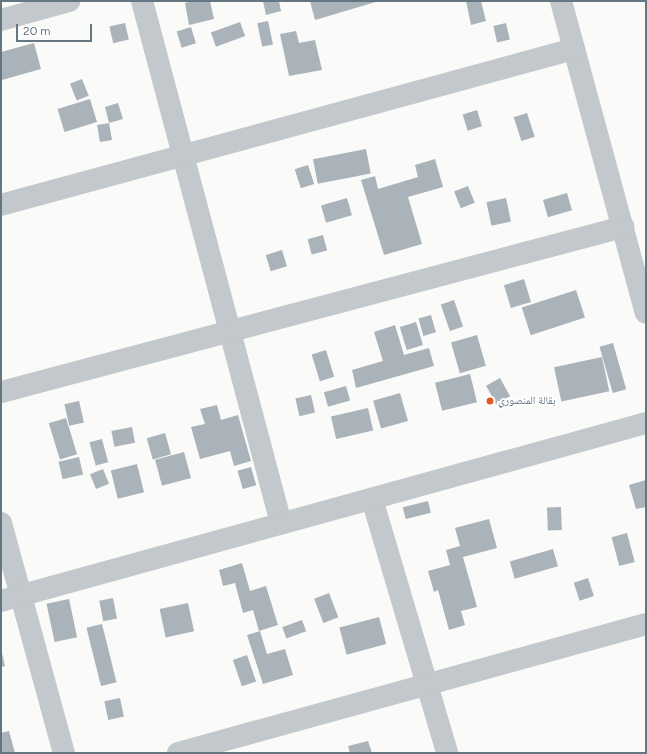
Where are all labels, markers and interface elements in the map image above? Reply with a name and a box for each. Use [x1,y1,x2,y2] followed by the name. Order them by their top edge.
[18,16,94,42] scale bar
[23,24,51,38] text: 20 m
[498,394,556,408] place label: بقالة المنصوري
[485,396,495,406] marker: بقالة المنصوري

